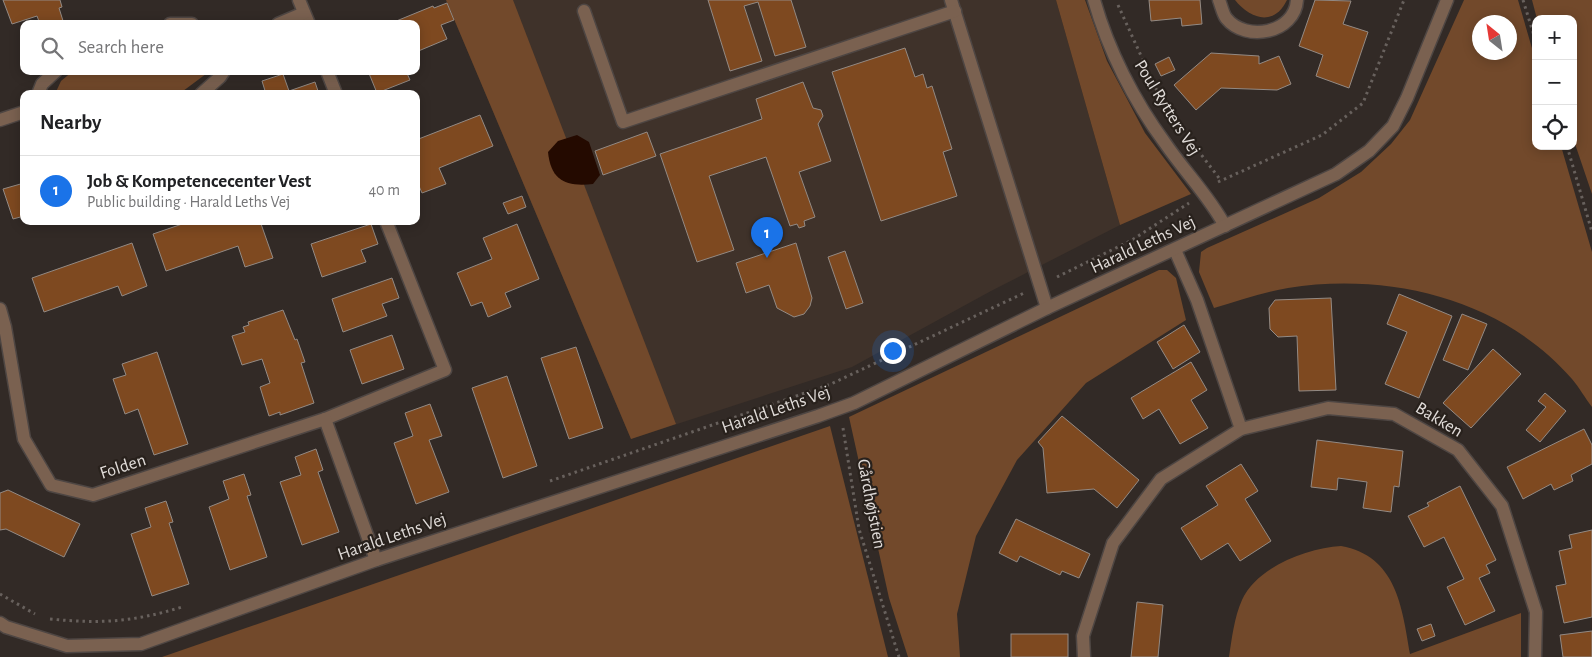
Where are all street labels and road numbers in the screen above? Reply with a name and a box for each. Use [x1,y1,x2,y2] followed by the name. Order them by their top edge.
[1131,57,1203,159] street label: Poul Rytters Vej
[1088,213,1198,277] street label: Harald Leths Vej
[719,383,833,437] street label: Harald Leths Vej
[1412,399,1466,441] street label: Bakken
[98,451,148,483] street label: Folden
[853,458,889,550] street label: Gårdhøjstien
[335,510,449,564] street label: Harald Leths Vej

